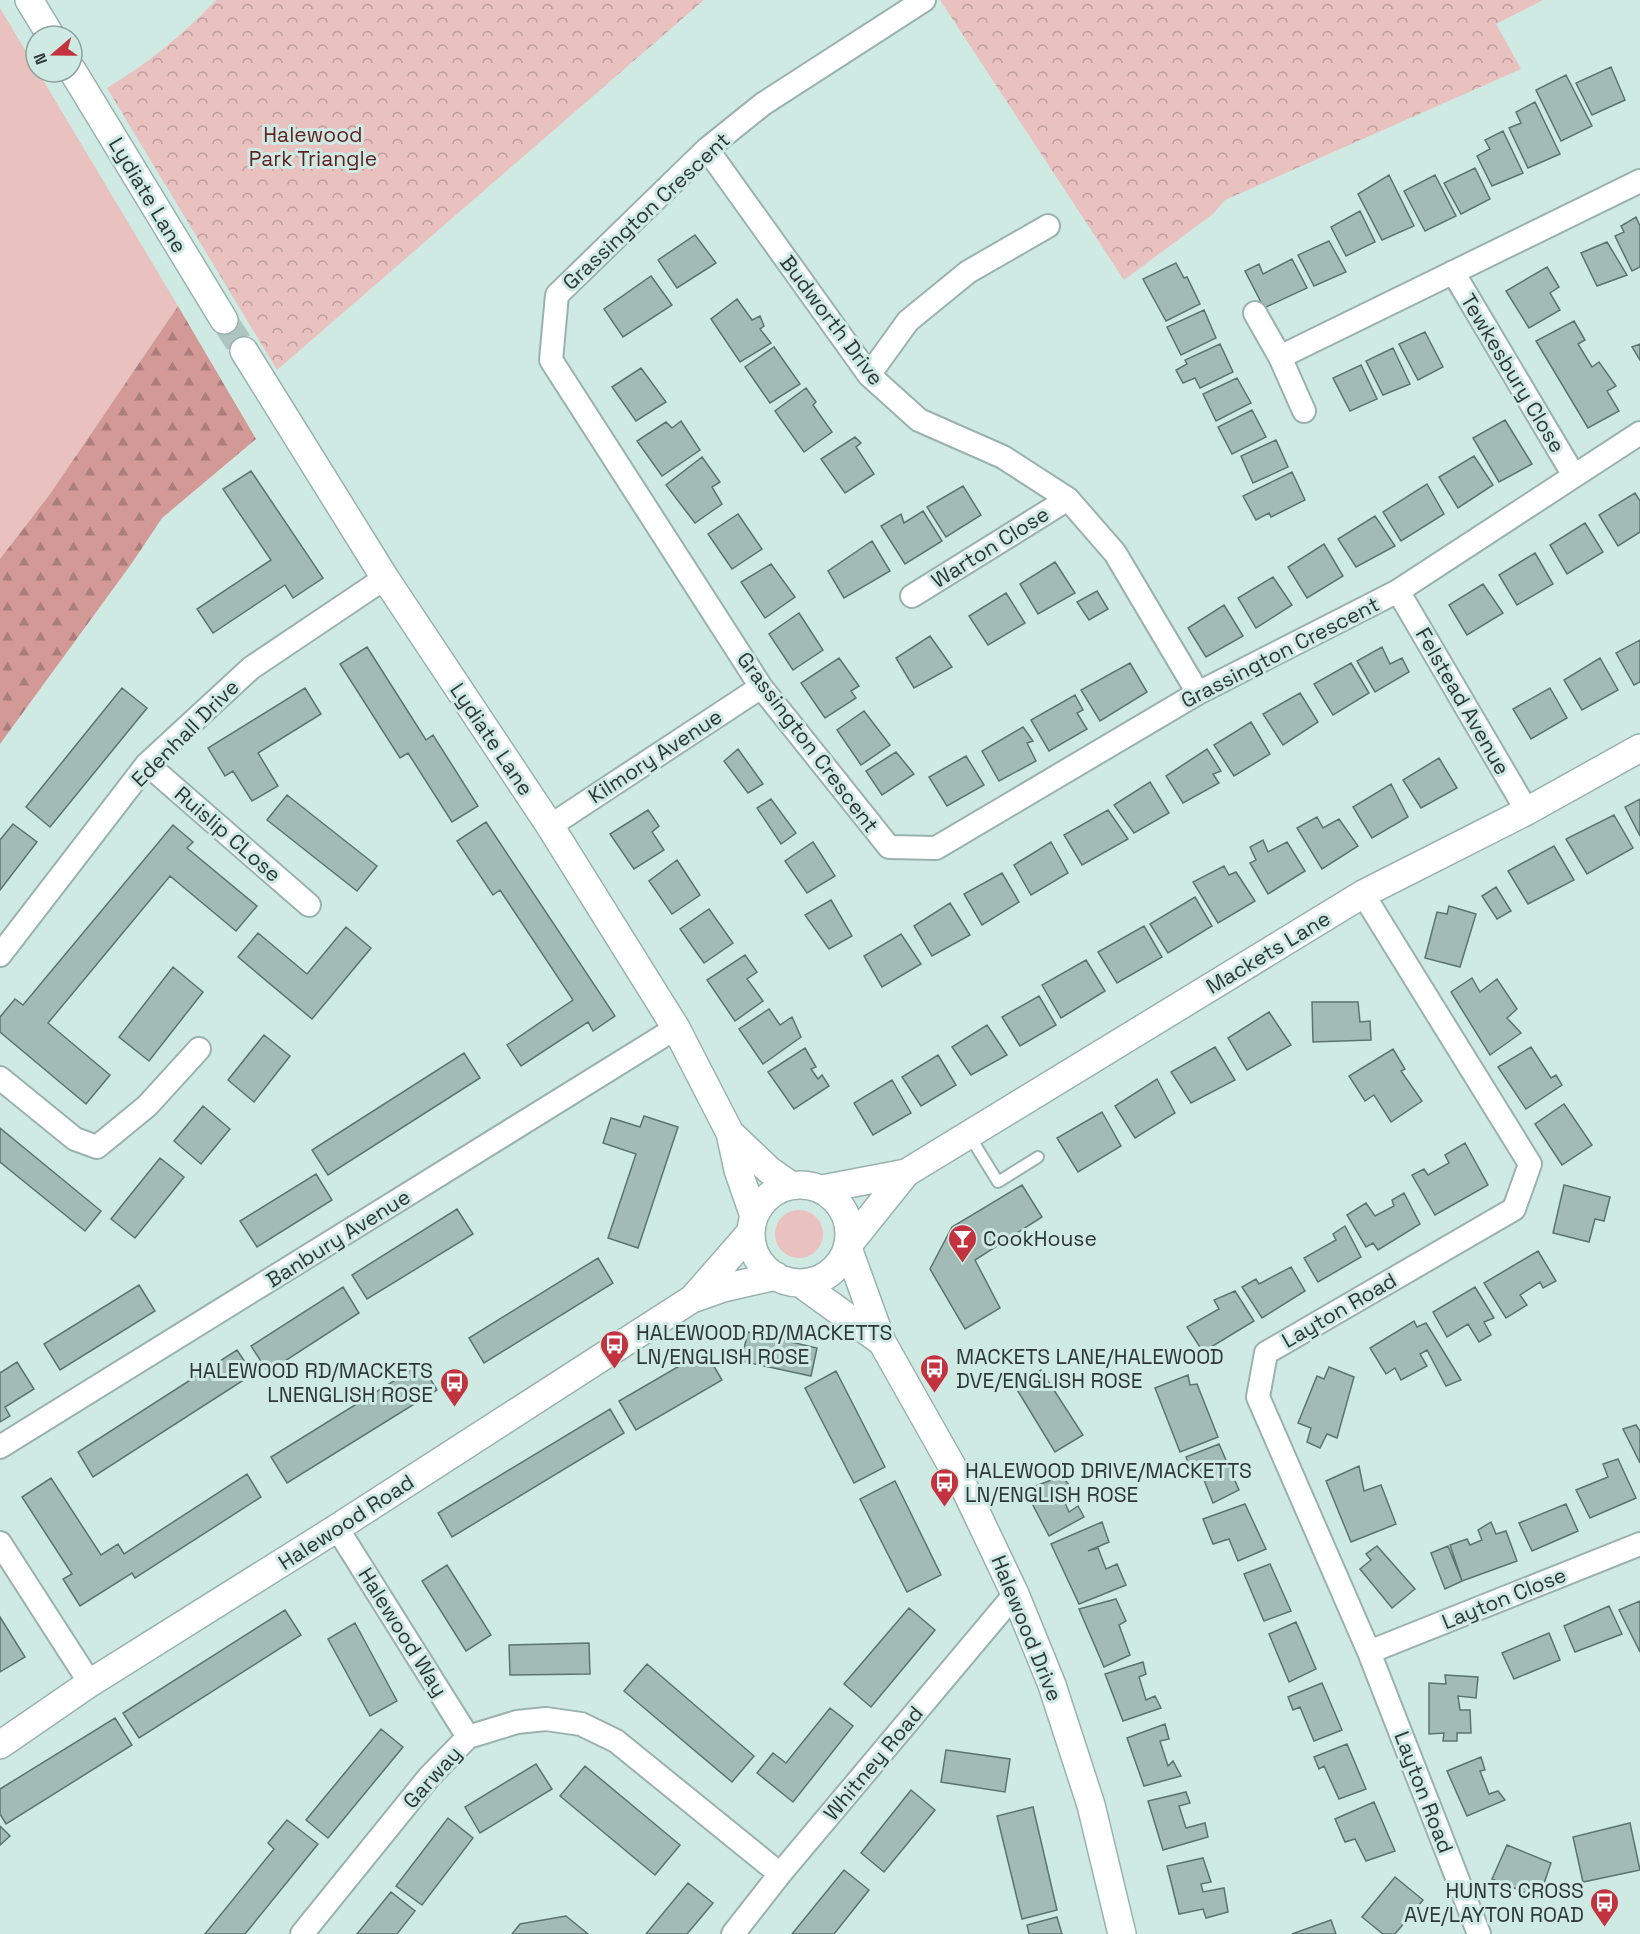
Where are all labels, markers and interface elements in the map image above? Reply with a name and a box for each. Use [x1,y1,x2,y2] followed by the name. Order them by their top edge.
[24,24,84,84] north arrow
[29,50,52,68] text: N
[249,121,377,172] park label: Halewood Park Triangle
[557,126,735,296] street label: Grassington Crescent
[103,132,193,258] street label: Lydiate Lane
[774,250,890,390] street label: Budworth Drive
[1455,288,1571,458] street label: Tewkesbury Close
[926,500,1054,594] street label: Warton Close
[1176,590,1384,714] street label: Grassington Crescent
[1410,622,1516,780] street label: Felstead Avenue
[731,646,885,838] street label: Grassington Crescent
[125,673,245,793] street label: Edenhall Drive
[444,677,540,801] street label: Lydiate Lane
[583,703,727,809] street label: Kilmory Avenue
[169,780,287,888] street label: Ruislip CLose
[1201,904,1335,1000] street label: Mackets Lane
[261,1183,415,1293] street label: Banbury Avenue
[946,1222,978,1264] bar icon: CookHouse
[983,1225,1097,1252] place label: CookHouse
[1277,1266,1401,1354] street label: Layton Road
[636,1319,892,1370] place label: HALEWOOD RD/MACKETTS LN/ENGLISH ROSE
[599,1328,631,1370] bus stop icon: HALEWOOD RD/MACKETTS LN/ENGLISH ROSE
[956,1343,1224,1394] place label: MACKETS LANE/HALEWOOD DVE/ENGLISH ROSE
[919,1352,951,1394] bus stop icon: MACKETS LANE/HALEWOOD DVE/ENGLISH ROSE
[189,1357,433,1408] place label: HALEWOOD RD/MACKETS LNENGLISH ROSE
[438,1366,470,1408] bus stop icon: HALEWOOD RD/MACKETS LNENGLISH ROSE
[965,1457,1252,1508] place label: HALEWOOD DRIVE/MACKETTS LN/ENGLISH ROSE
[928,1466,960,1508] bus stop icon: HALEWOOD DRIVE/MACKETTS LN/ENGLISH ROSE
[273,1468,419,1576] street label: Halewood Road
[985,1551,1069,1705] street label: Halewood Drive
[1438,1561,1570,1635] street label: Layton Close
[352,1562,454,1702] street label: Halewood Way
[817,1700,929,1826] street label: Whitney Road
[1388,1727,1460,1857] street label: Layton Road
[397,1740,467,1814] street label: Garway
[1404,1877,1584,1928] place label: HUNTS CROSS AVE/LAYTON ROAD
[1589,1886,1621,1928] bus stop icon: HUNTS CROSS AVE/LAYTON ROAD

